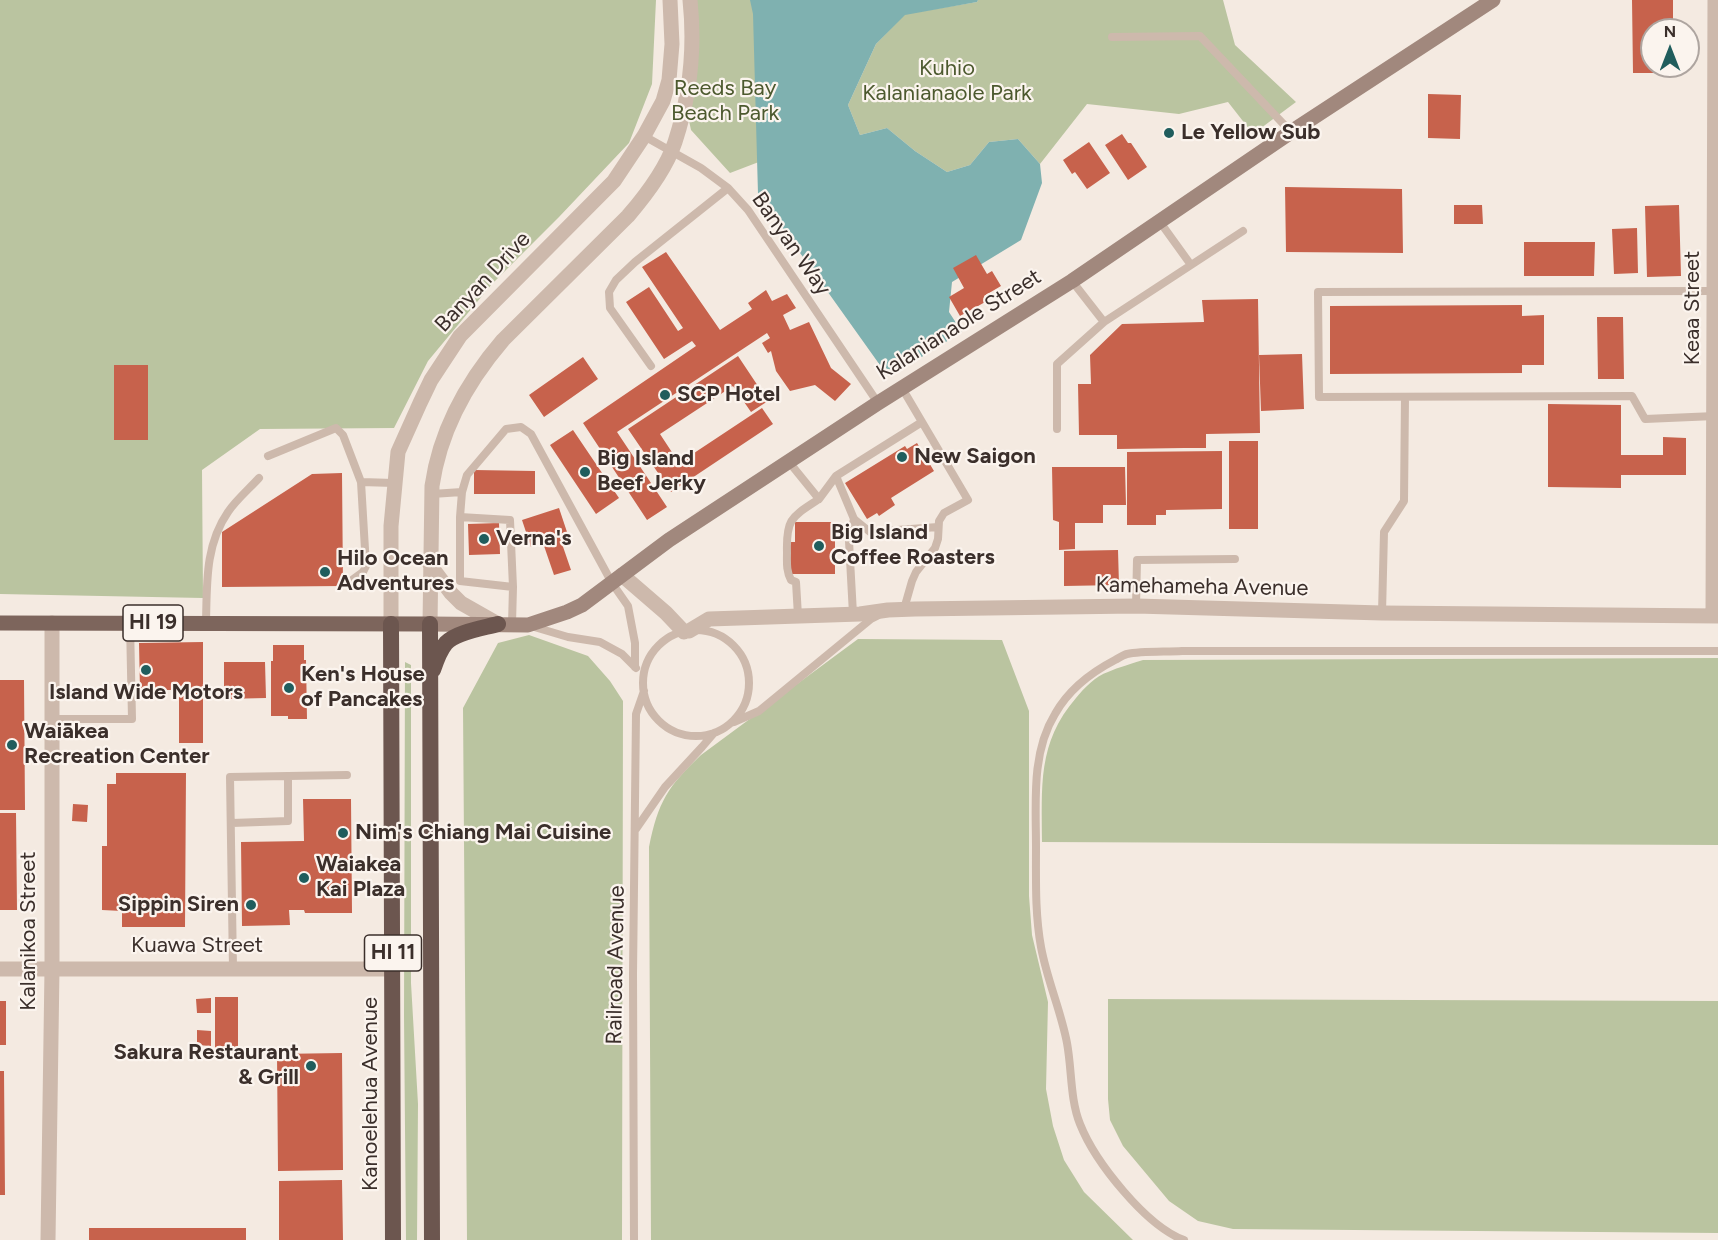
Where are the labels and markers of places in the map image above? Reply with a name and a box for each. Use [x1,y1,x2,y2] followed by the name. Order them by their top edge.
[1181,120,1320,146] place label: Le Yellow Sub
[1162,126,1176,140] marker: Le Yellow Sub
[677,382,780,408] place label: SCP Hotel
[658,388,672,402] marker: SCP Hotel
[914,444,1036,470] place label: New Saigon
[597,446,706,498] place label: Big Island Beef Jerky
[895,450,909,464] marker: New Saigon
[578,465,592,479] marker: Big Island Beef Jerky
[831,520,995,572] place label: Big Island Coffee Roasters
[496,526,571,552] place label: Verna's
[477,532,491,546] marker: Verna's
[812,539,826,553] marker: Big Island Coffee Roasters
[337,546,454,598] place label: Hilo Ocean Adventures
[318,565,332,579] marker: Hilo Ocean Adventures
[301,662,425,714] place label: Ken's House of Pancakes
[139,663,153,677] marker: Island Wide Motors
[49,680,243,706] place label: Island Wide Motors
[282,681,296,695] marker: Ken's House of Pancakes
[24,719,210,770] place label: Waiākea Recreation Center
[5,738,19,752] marker: Waiākea Recreation Center
[355,820,611,846] place label: Nim's Chiang Mai Cuisine
[336,826,350,840] marker: Nim's Chiang Mai Cuisine
[316,852,405,903] place label: Waiakea Kai Plaza
[297,871,311,885] marker: Waiakea Kai Plaza
[118,892,239,918] place label: Sippin Siren
[244,898,258,912] marker: Sippin Siren
[113,1040,299,1092] place label: Sakura Restaurant & Grill
[304,1059,318,1073] marker: Sakura Restaurant & Grill

